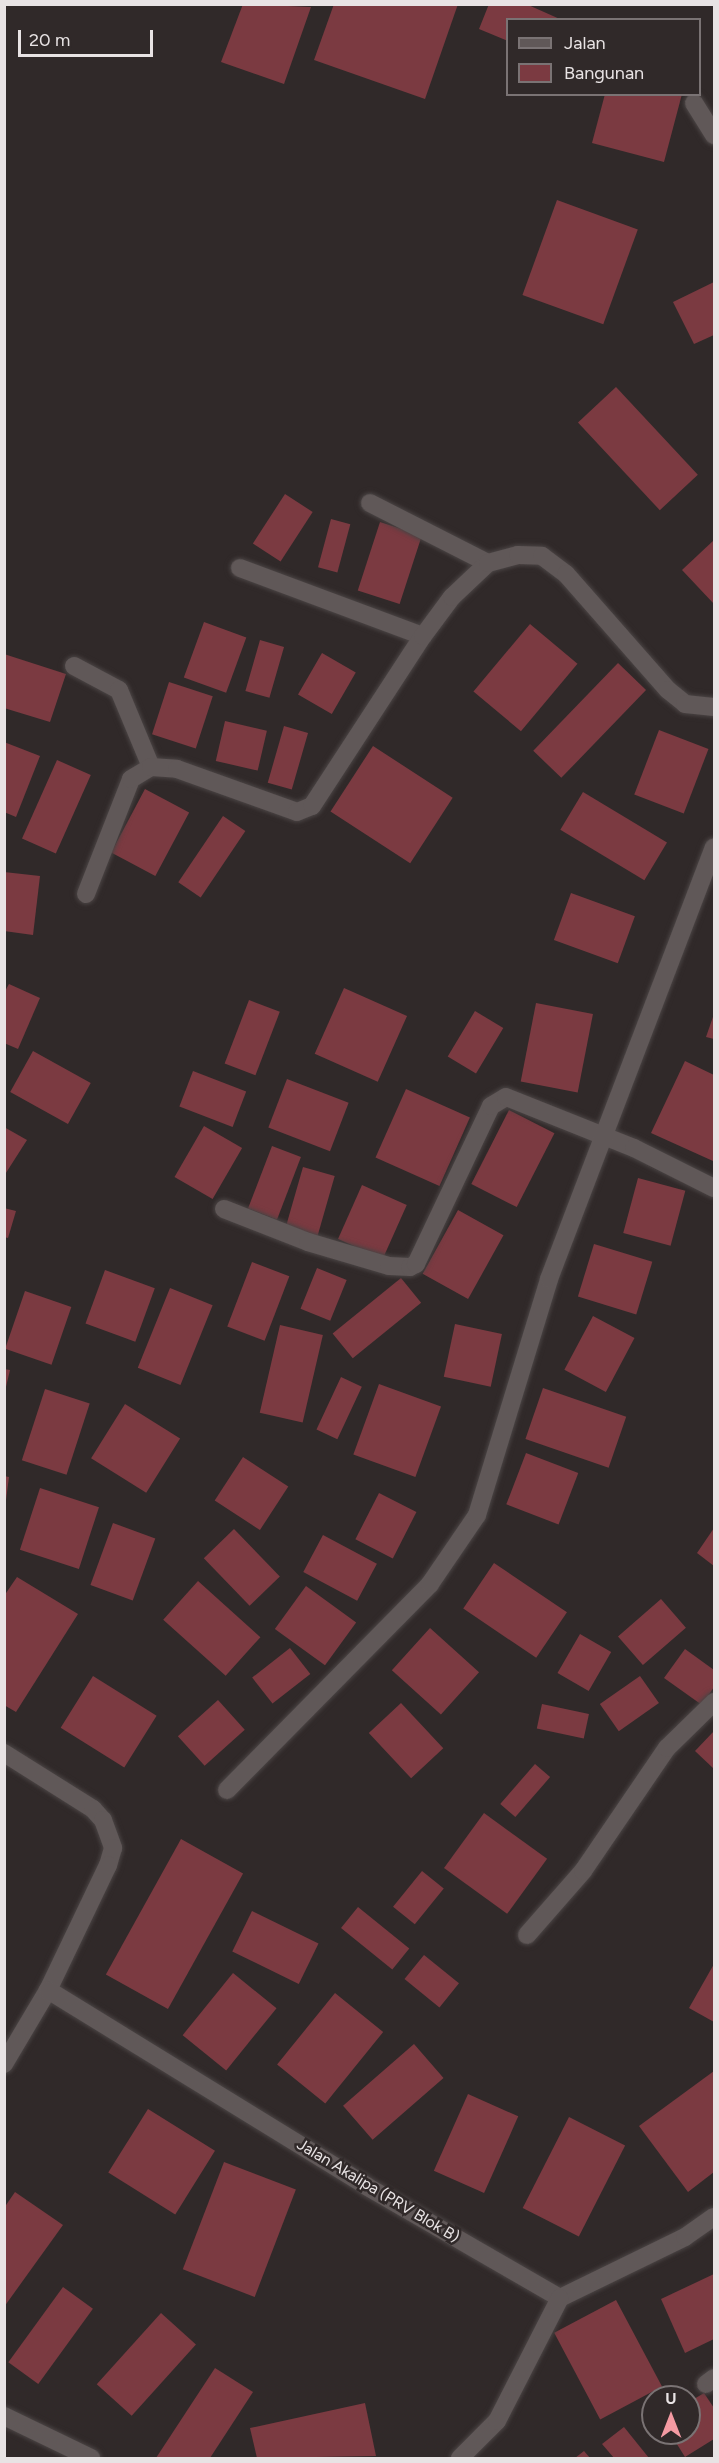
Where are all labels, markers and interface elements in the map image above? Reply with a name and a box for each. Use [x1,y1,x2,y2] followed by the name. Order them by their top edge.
[21,18,156,56] scale bar
[506,18,701,96] legend
[29,29,70,51] text: 20 m
[564,32,606,54] text: Jalan
[564,62,644,84] text: Bangunan
[293,2135,463,2247] street label: Jalan Akalipa (PRV Blok B)
[641,2385,701,2445] north arrow
[665,2389,677,2408] text: U

